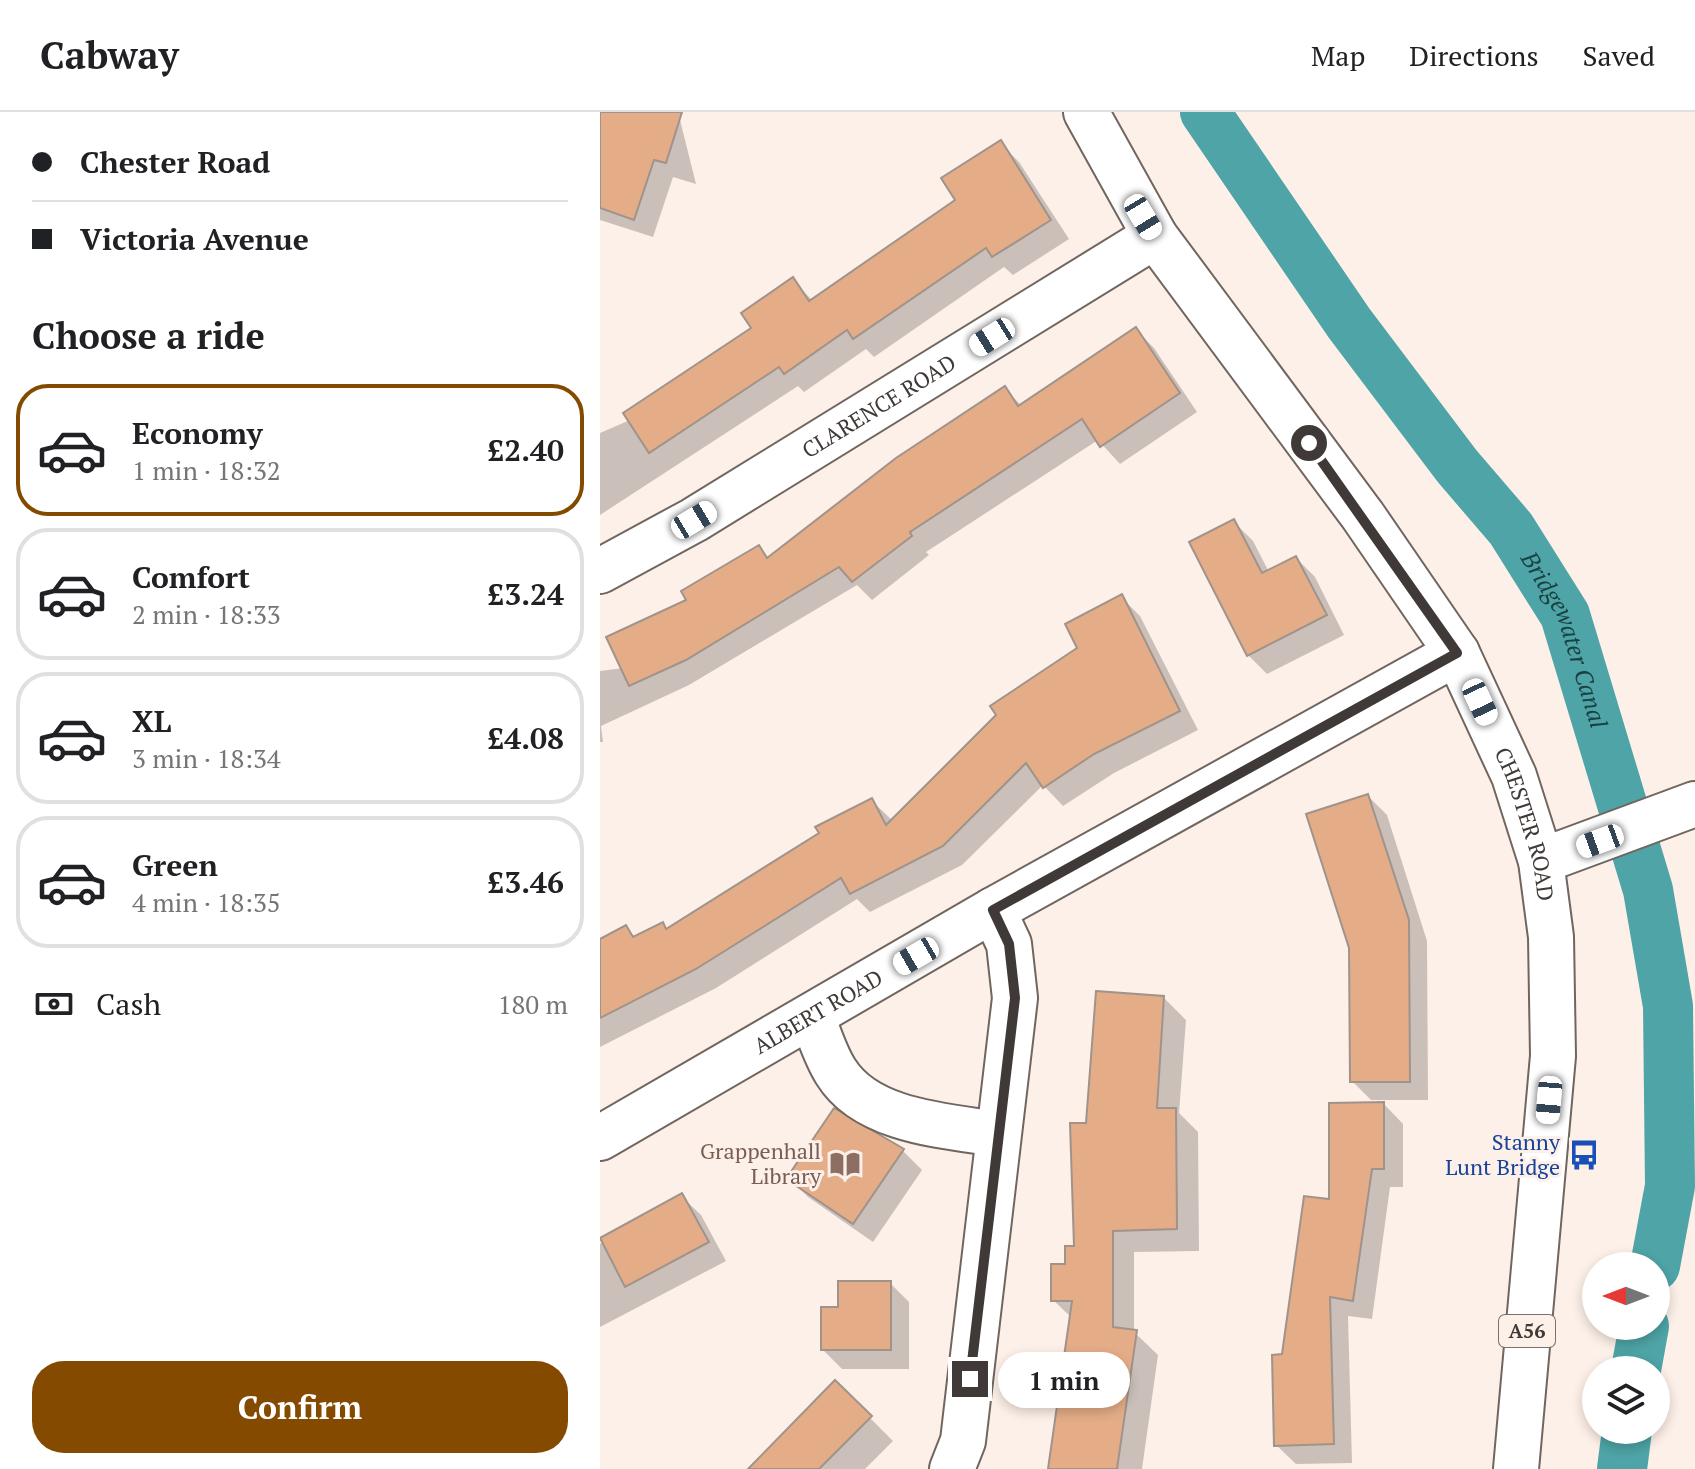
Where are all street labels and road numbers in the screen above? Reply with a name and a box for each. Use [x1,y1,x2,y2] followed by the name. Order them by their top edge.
[796,347,961,464] street label: CLARENCE ROAD
[1489,742,1561,903] street label: CHESTER ROAD
[748,962,887,1060] street label: ALBERT ROAD
[1499,1315,1555,1347] road number: A56

